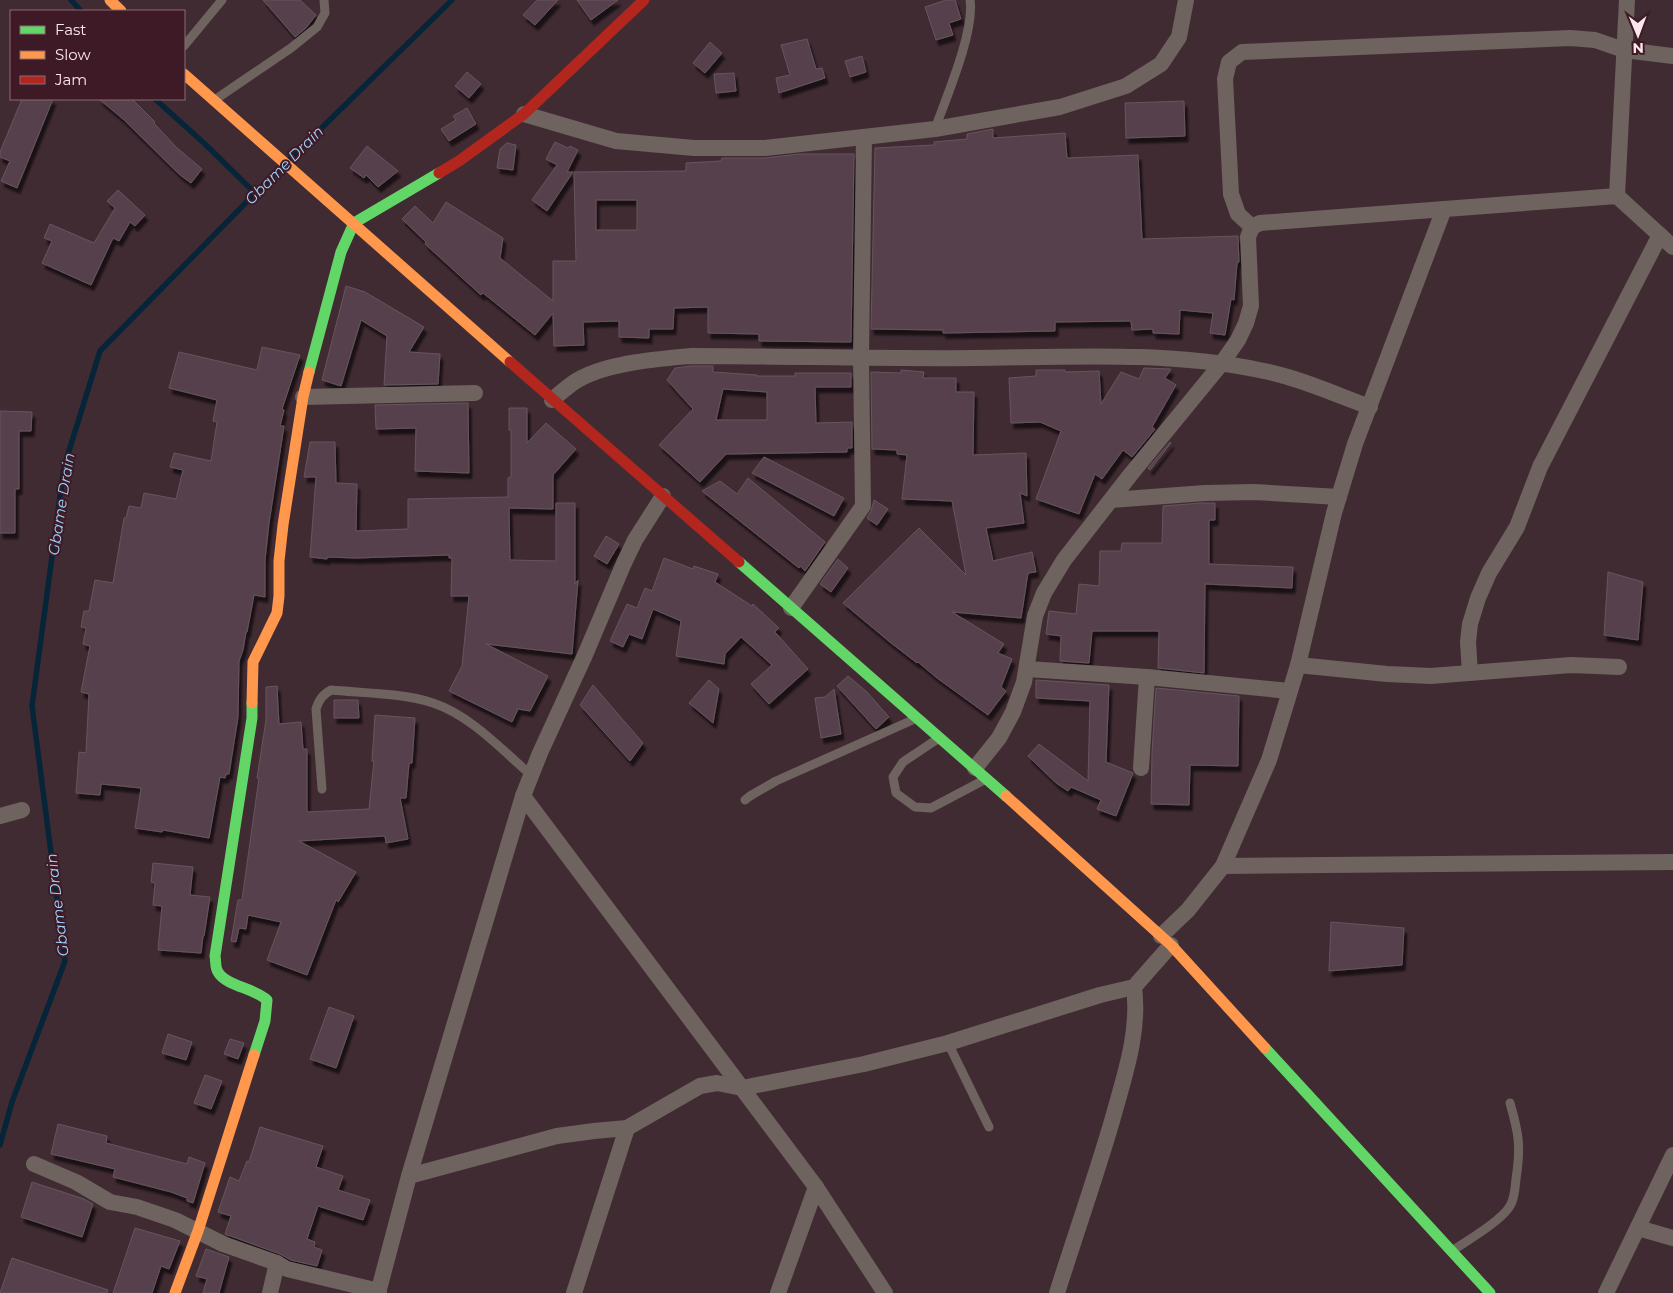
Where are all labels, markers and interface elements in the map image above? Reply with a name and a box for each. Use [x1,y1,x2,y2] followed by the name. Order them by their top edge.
[10,10,185,100] legend
[1613,10,1663,60] north arrow
[55,20,86,39] text: Fast
[1632,39,1644,57] text: N
[55,45,91,64] text: Slow
[54,70,87,89] text: Jam
[241,122,327,208] water label: Gbame Drain
[44,451,78,557] water label: Gbame Drain
[41,853,73,957] water label: Gbame Drain

